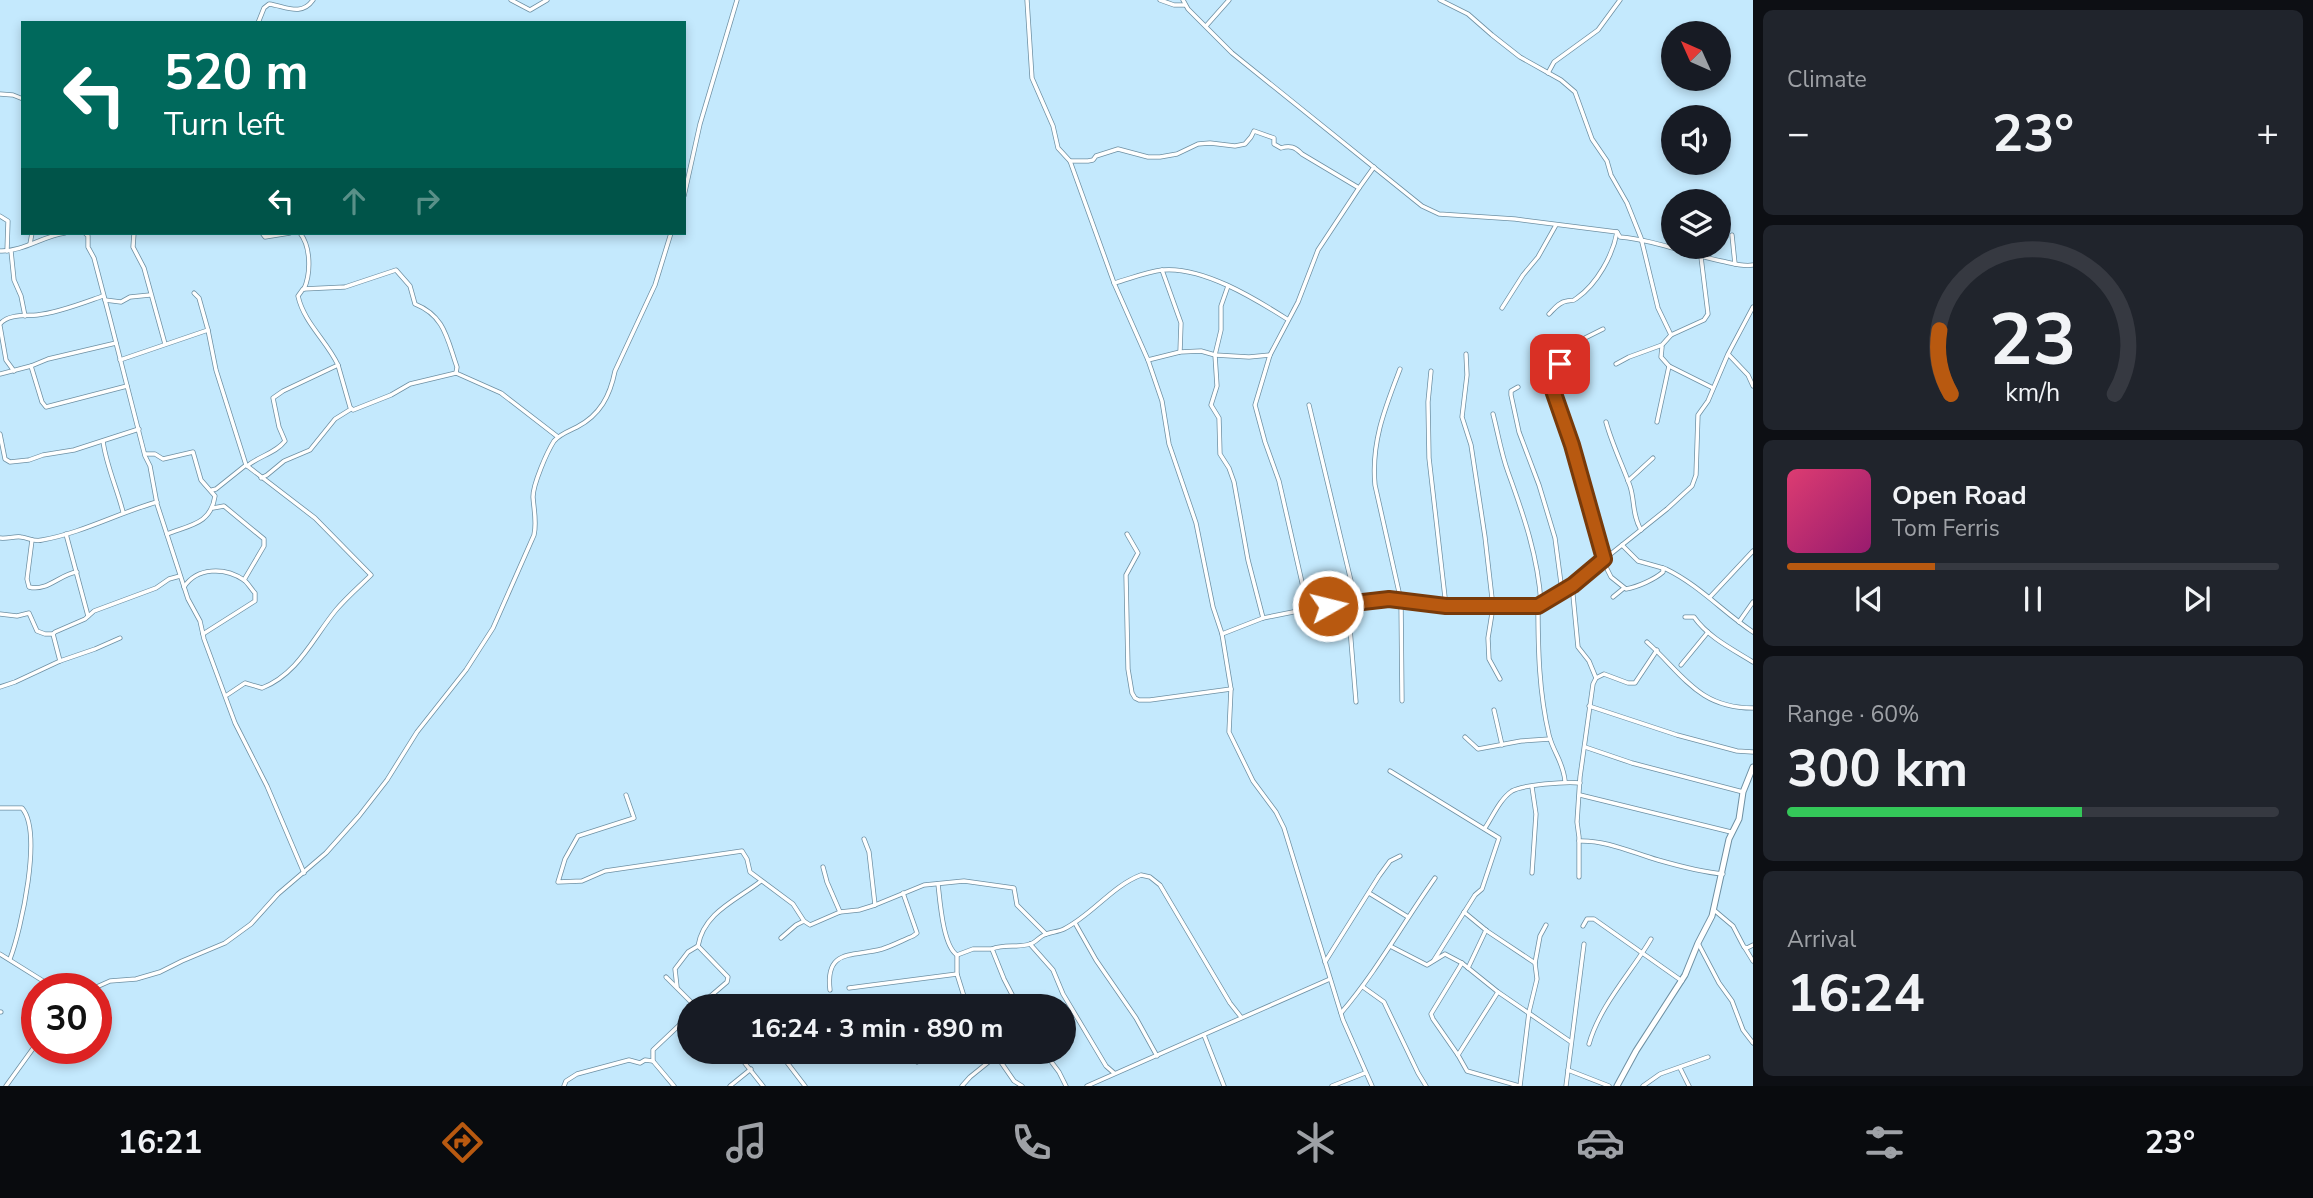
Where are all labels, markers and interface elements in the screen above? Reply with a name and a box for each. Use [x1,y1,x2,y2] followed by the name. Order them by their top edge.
[1661,21,1731,91] north arrow
[1661,21,1731,259] map controls
[164,39,308,106] text: 520 m
[49,49,140,140] icon: left
[1787,64,1867,95] text: Climate
[1992,98,2074,169] text: 23°
[164,103,284,146] text: Turn left
[1661,105,1731,175] button: sound
[1787,108,1810,159] text: −
[2256,108,2279,159] text: +
[262,182,300,220] icon: left
[335,182,373,220] icon: ahead
[408,182,446,220] icon: right
[1661,189,1731,259] button: layers
[1989,290,2077,390] text: 23
[1530,334,1590,394] pin
[1541,345,1579,383] icon: arrive
[2005,376,2061,410] text: km/h
[1892,478,2027,513] text: Open Road
[1892,513,2000,544] text: Tom Ferris
[1291,569,1365,643] position arrow
[1850,580,1888,618] icon: previous
[2014,580,2052,618] icon: pause
[2178,580,2216,618] icon: next
[1787,699,1919,730] text: Range · 60%
[1787,733,1968,804] text: 300 km
[1787,924,1856,955] text: Arrival
[1787,958,1925,1029] text: 16:24
[21,973,112,1064] speed limit sign: 30
[750,1011,1003,1046] text: 16:24 · 3 min · 890 m
[438,1118,487,1167] icon: directions
[722,1118,771,1167] icon: music
[1007,1118,1056,1167] icon: phone
[1291,1118,1340,1167] icon: climate
[1576,1118,1625,1167] icon: car
[1860,1118,1909,1167] icon: filters
[118,1121,202,1164] text: 16:21
[2145,1121,2195,1164] text: 23°

